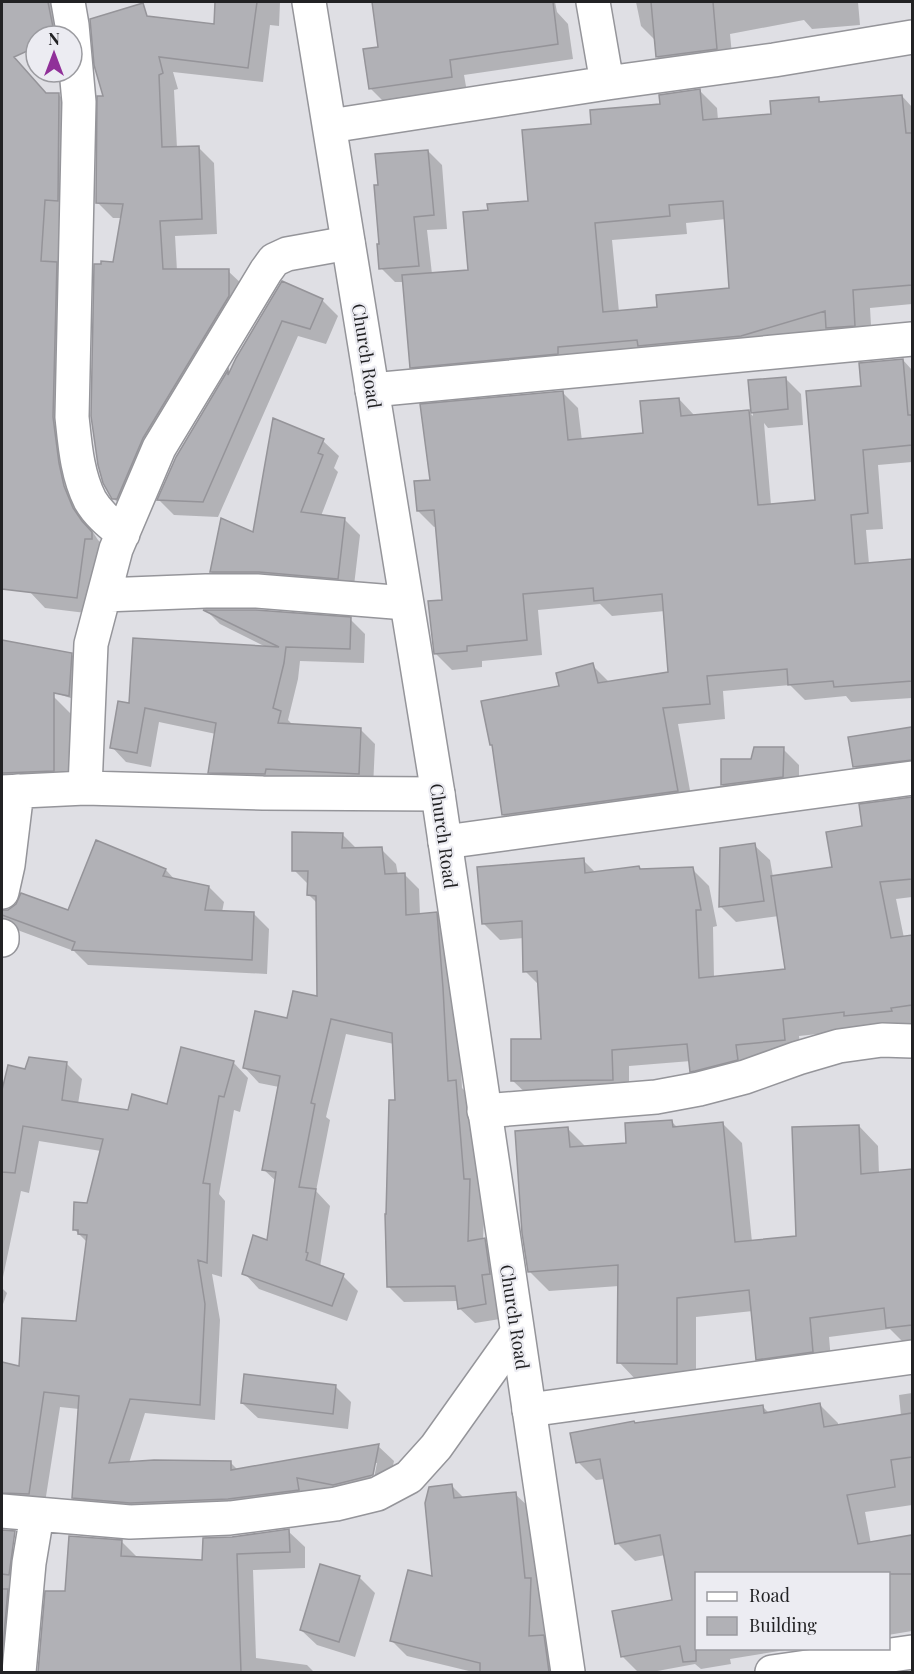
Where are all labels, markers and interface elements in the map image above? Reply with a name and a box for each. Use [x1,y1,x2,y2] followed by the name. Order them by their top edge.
[24,24,84,84] north arrow
[48,28,60,49] text: N
[347,302,387,411] street label: Church Road
[425,782,463,891] street label: Church Road
[495,1263,535,1372] street label: Church Road
[695,1572,890,1650] legend
[749,1583,790,1607] text: Road
[749,1613,817,1637] text: Building

